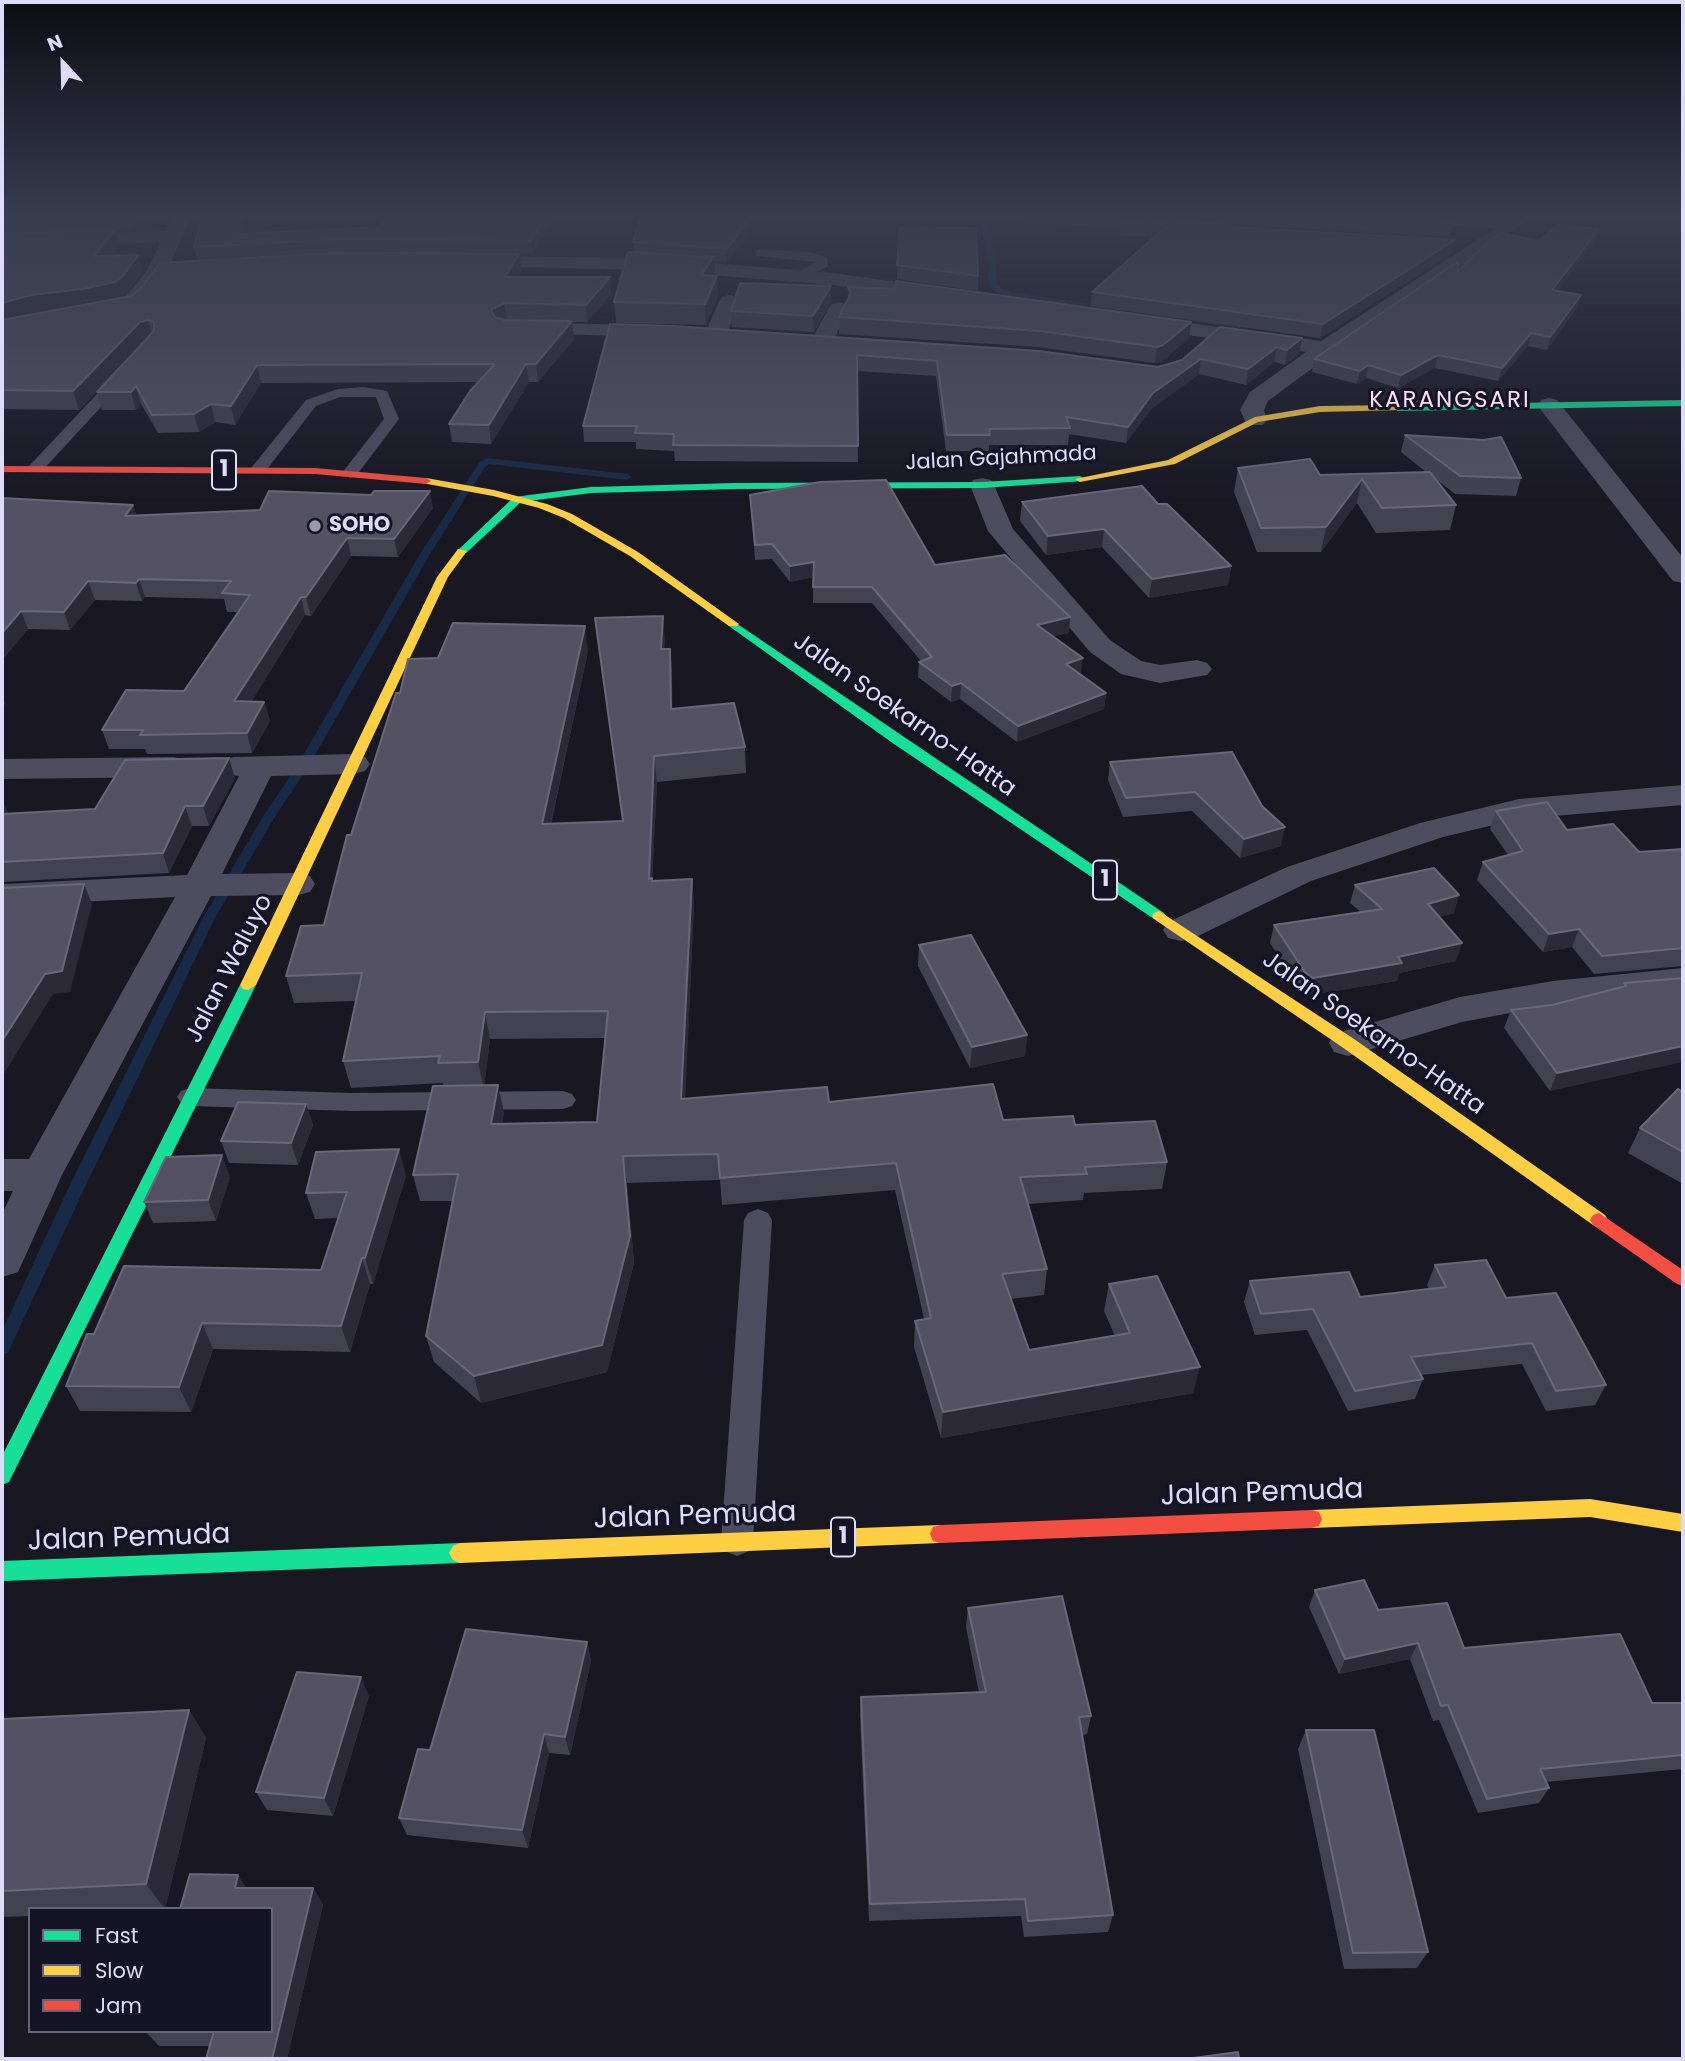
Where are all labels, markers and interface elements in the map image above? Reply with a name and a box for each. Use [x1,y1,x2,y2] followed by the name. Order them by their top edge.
[28,28,98,98] north arrow
[43,28,67,58] text: N
[1371,387,1529,415] district label: KARANGSARI
[905,441,1097,477] street label: Jalan Gajahmada
[212,450,236,490] road number: 1
[329,513,390,539] place label: SOHO
[307,518,323,534] marker: SOHO
[787,628,1021,804] street label: Jalan Soekarno-Hatta
[1093,860,1117,900] road number: 1
[180,890,280,1048] street label: Jalan Waluyo
[1256,946,1490,1122] street label: Jalan Soekarno-Hatta
[1160,1474,1364,1514] street label: Jalan Pemuda
[593,1497,797,1537] street label: Jalan Pemuda
[831,1518,855,1556] road number: 1
[27,1519,231,1559] street label: Jalan Pemuda
[28,1907,273,2033] legend
[95,1921,138,1950] text: Fast
[95,1956,143,1985] text: Slow
[95,1991,142,2020] text: Jam

